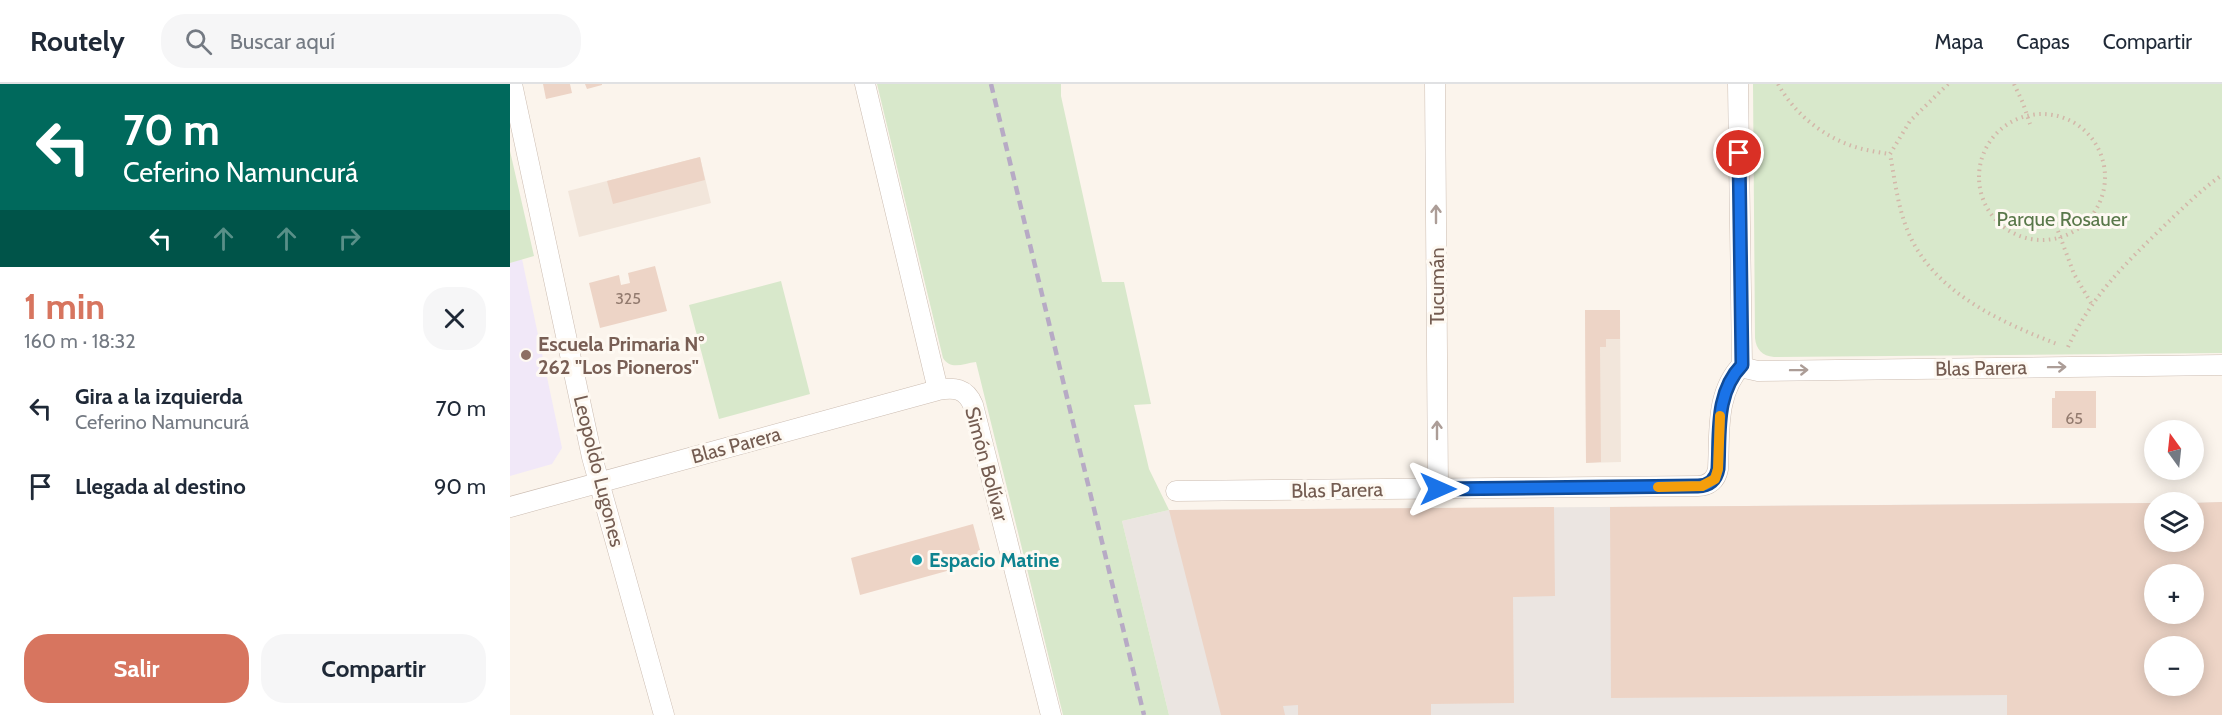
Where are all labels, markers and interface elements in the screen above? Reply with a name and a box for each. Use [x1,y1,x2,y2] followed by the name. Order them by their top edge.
[161,14,581,68] search box
[30,24,125,58] text: Routely
[182,25,215,58] icon: search
[230,28,335,55] text: Buscar aquí
[1935,29,1983,54] text: Mapa
[2016,29,2070,54] text: Capas
[2103,29,2192,54] text: Compartir
[123,104,220,156] text: 70 m
[24,108,102,186] icon: left
[1713,127,1764,178] pin
[1722,136,1755,169] icon: arrive
[123,156,358,189] text: Ceferino Namuncurá
[1430,205,1442,225] one-way arrow
[1997,207,2128,231] park label: Parque Rosauer
[144,222,177,255] icon: left
[207,222,240,255] icon: ahead
[270,222,303,255] icon: ahead
[333,222,366,255] icon: right
[1425,247,1449,325] street label: Tucumán
[24,284,105,328] text: 1 min
[423,287,486,350] button: close
[615,289,641,308] house number: 325
[24,329,136,353] text: 160 m · 18:32
[538,332,704,379] place label: Escuela Primaria N° 262 "Los Pioneros"
[519,348,533,362] marker: Escuela Primaria N° 262 "Los Pioneros"
[1935,355,2027,381] street label: Blas Parera
[2046,361,2066,373] one-way arrow
[1788,364,1808,376] one-way arrow
[75,383,243,410] text: Gira a la izquierda
[24,392,57,425] icon: left
[569,393,629,549] street label: Leopoldo Lugones
[436,395,486,422] text: 70 m
[960,404,1014,525] street label: Simón Bolívar
[2065,409,2083,428] house number: 65
[75,410,249,434] text: Ceferino Namuncurá
[2144,420,2204,480] north arrow
[2144,420,2204,696] map controls
[689,421,784,468] street label: Blas Parera
[1432,421,1443,441] one-way arrow
[1406,457,1470,521] position arrow
[24,470,57,503] icon: arrive
[75,473,246,500] text: Llegada al destino
[434,473,486,500] text: 90 m
[1291,477,1383,503] street label: Blas Parera
[2144,492,2204,552] button: layers
[929,548,1059,572] place label: Espacio Matine
[910,553,924,567] marker: Espacio Matine
[2144,564,2204,624] button: +
[24,634,249,703] button: Salir
[261,634,486,703] button: Compartir
[2144,636,2204,696] button: −

